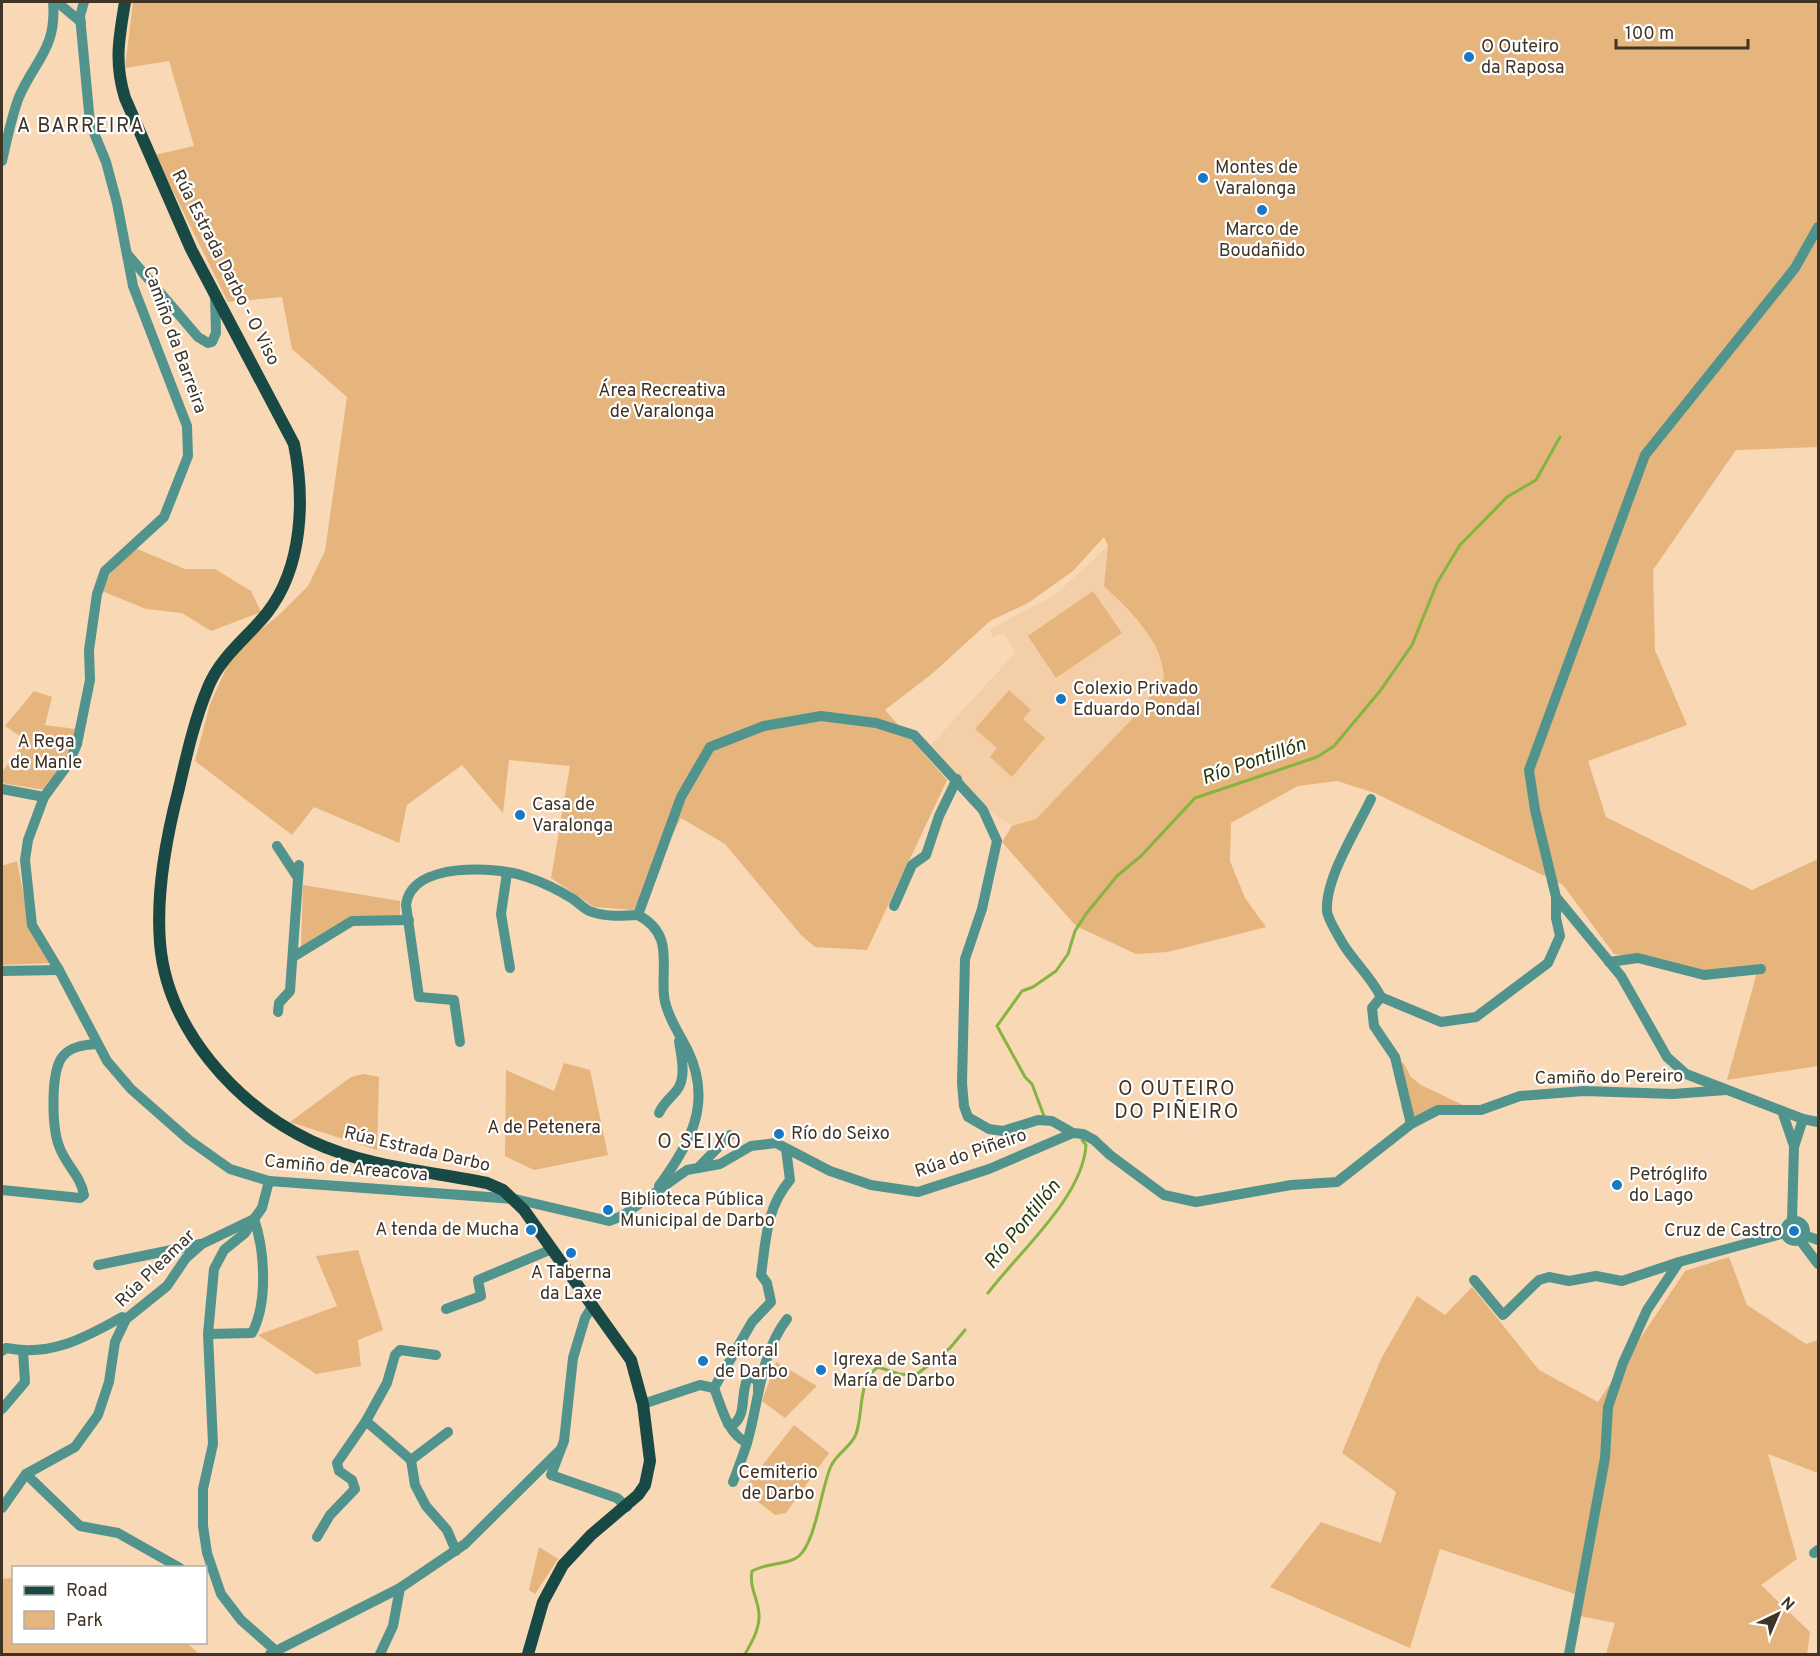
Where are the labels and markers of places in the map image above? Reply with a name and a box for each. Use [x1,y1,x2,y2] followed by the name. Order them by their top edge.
[1481,36,1564,80] place label: O Outeiro da Raposa
[1462,50,1476,64] marker: O Outeiro da Raposa
[1215,157,1298,201] place label: Montes de Varalonga
[1196,171,1210,185] marker: Montes de Varalonga
[1255,203,1269,217] marker: Marco de Boudañido
[1219,219,1305,263] place label: Marco de Boudañido
[1073,678,1200,722] place label: Colexio Privado Eduardo Pondal
[1054,692,1068,706] marker: Colexio Privado Eduardo Pondal
[532,794,613,838] place label: Casa de Varalonga
[513,808,527,822] marker: Casa de Varalonga
[791,1123,890,1146] place label: Río do Seixo
[772,1127,786,1141] marker: Río do Seixo
[1629,1164,1708,1208] place label: Petróglifo do Lago
[1610,1178,1624,1192] marker: Petróglifo do Lago
[620,1189,775,1233] place label: Biblioteca Pública Municipal de Darbo
[601,1203,615,1217] marker: Biblioteca Pública Municipal de Darbo
[375,1219,519,1242] place label: A tenda de Mucha
[1664,1220,1782,1243] place label: Cruz de Castro
[524,1223,538,1237] marker: A tenda de Mucha
[1787,1224,1801,1238] marker: Cruz de Castro
[564,1246,578,1260] marker: A Taberna da Laxe
[531,1262,611,1306] place label: A Taberna da Laxe
[715,1340,788,1384] place label: Reitoral de Darbo
[833,1349,957,1393] place label: Igrexa de Santa María de Darbo
[696,1354,710,1368] marker: Reitoral de Darbo
[814,1363,828,1377] marker: Igrexa de Santa María de Darbo

